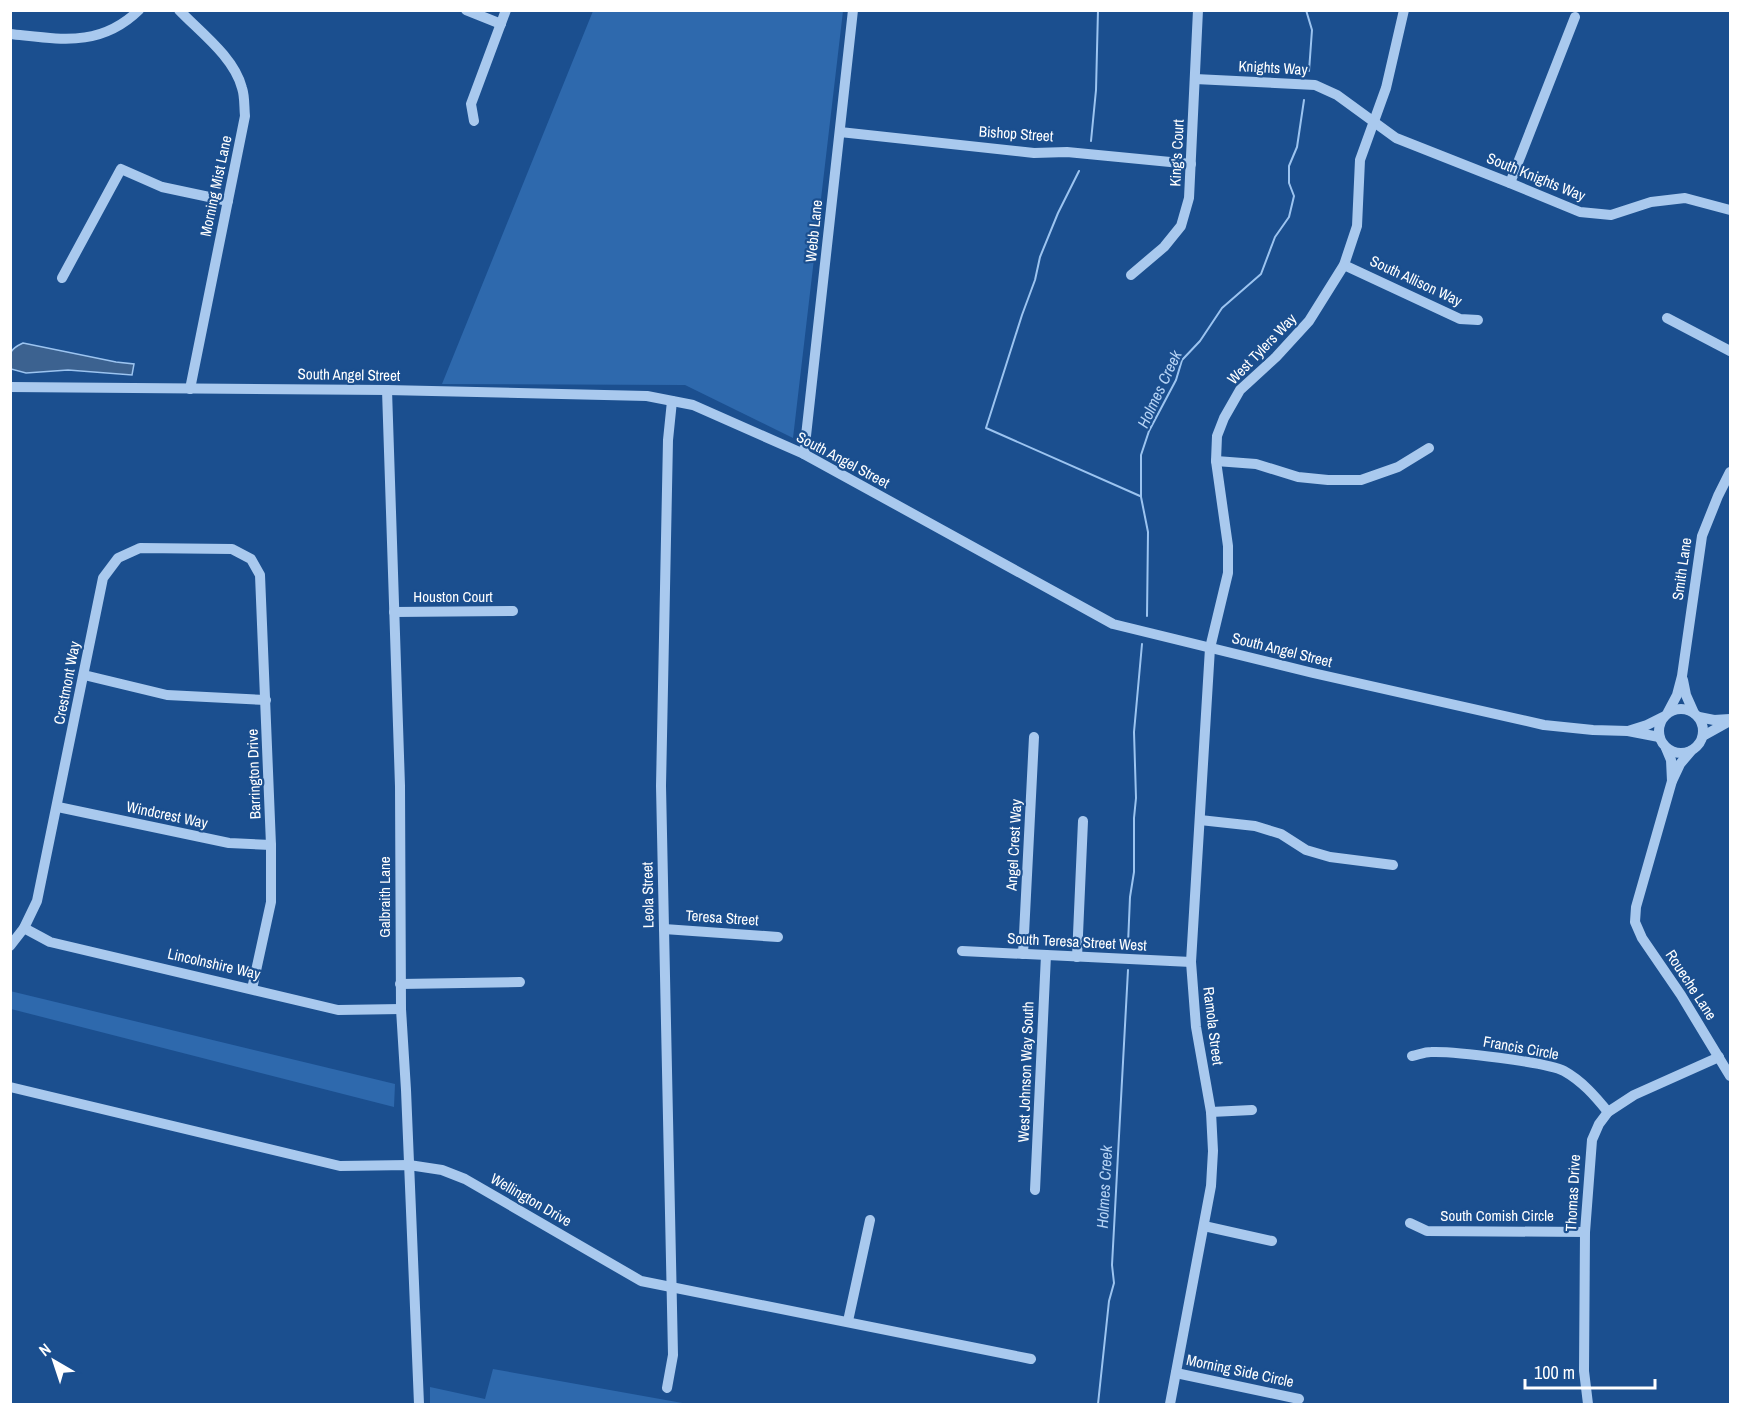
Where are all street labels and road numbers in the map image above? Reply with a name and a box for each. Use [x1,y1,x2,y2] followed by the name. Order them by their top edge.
[1238,55,1309,80] street label: Knights Way
[1164,118,1189,187] street label: King's Court
[978,120,1055,147] street label: Bishop Street
[195,133,236,238] street label: Morning Mist Lane
[1484,147,1590,206] street label: South Knights Way
[800,199,827,263] street label: Webb Lane
[1367,250,1466,311] street label: South Allison Way
[1222,308,1302,389] street label: West Tylers Way
[298,363,401,386] street label: South Angel Street
[793,426,894,493] street label: South Angel Street
[1667,536,1696,602] street label: Smith Lane
[413,586,493,607] street label: Houston Court
[1230,627,1335,672] street label: South Angel Street
[48,639,85,726] street label: Crestmont Way
[241,728,266,819] street label: Barrington Drive
[124,796,211,834] street label: Windcrest Way
[1001,798,1026,892] street label: Angel Crest Way
[374,856,395,938] street label: Galbraith Lane
[636,861,659,928] street label: Leola Street
[685,904,760,931] street label: Teresa Street
[1007,927,1148,956] street label: South Teresa Street West
[166,943,263,985] street label: Lincolnshire Way
[1661,945,1722,1024] street label: Roueche Lane
[1198,986,1229,1067] street label: Ramola Street
[1013,1001,1038,1143] street label: West Johnson Way South
[1482,1031,1561,1065] street label: Francis Circle
[1560,1154,1585,1232] street label: Thomas Drive
[487,1168,576,1231] street label: Wellington Drive
[1440,1205,1554,1226] street label: South Comish Circle
[1184,1349,1296,1392] street label: Morning Side Circle

